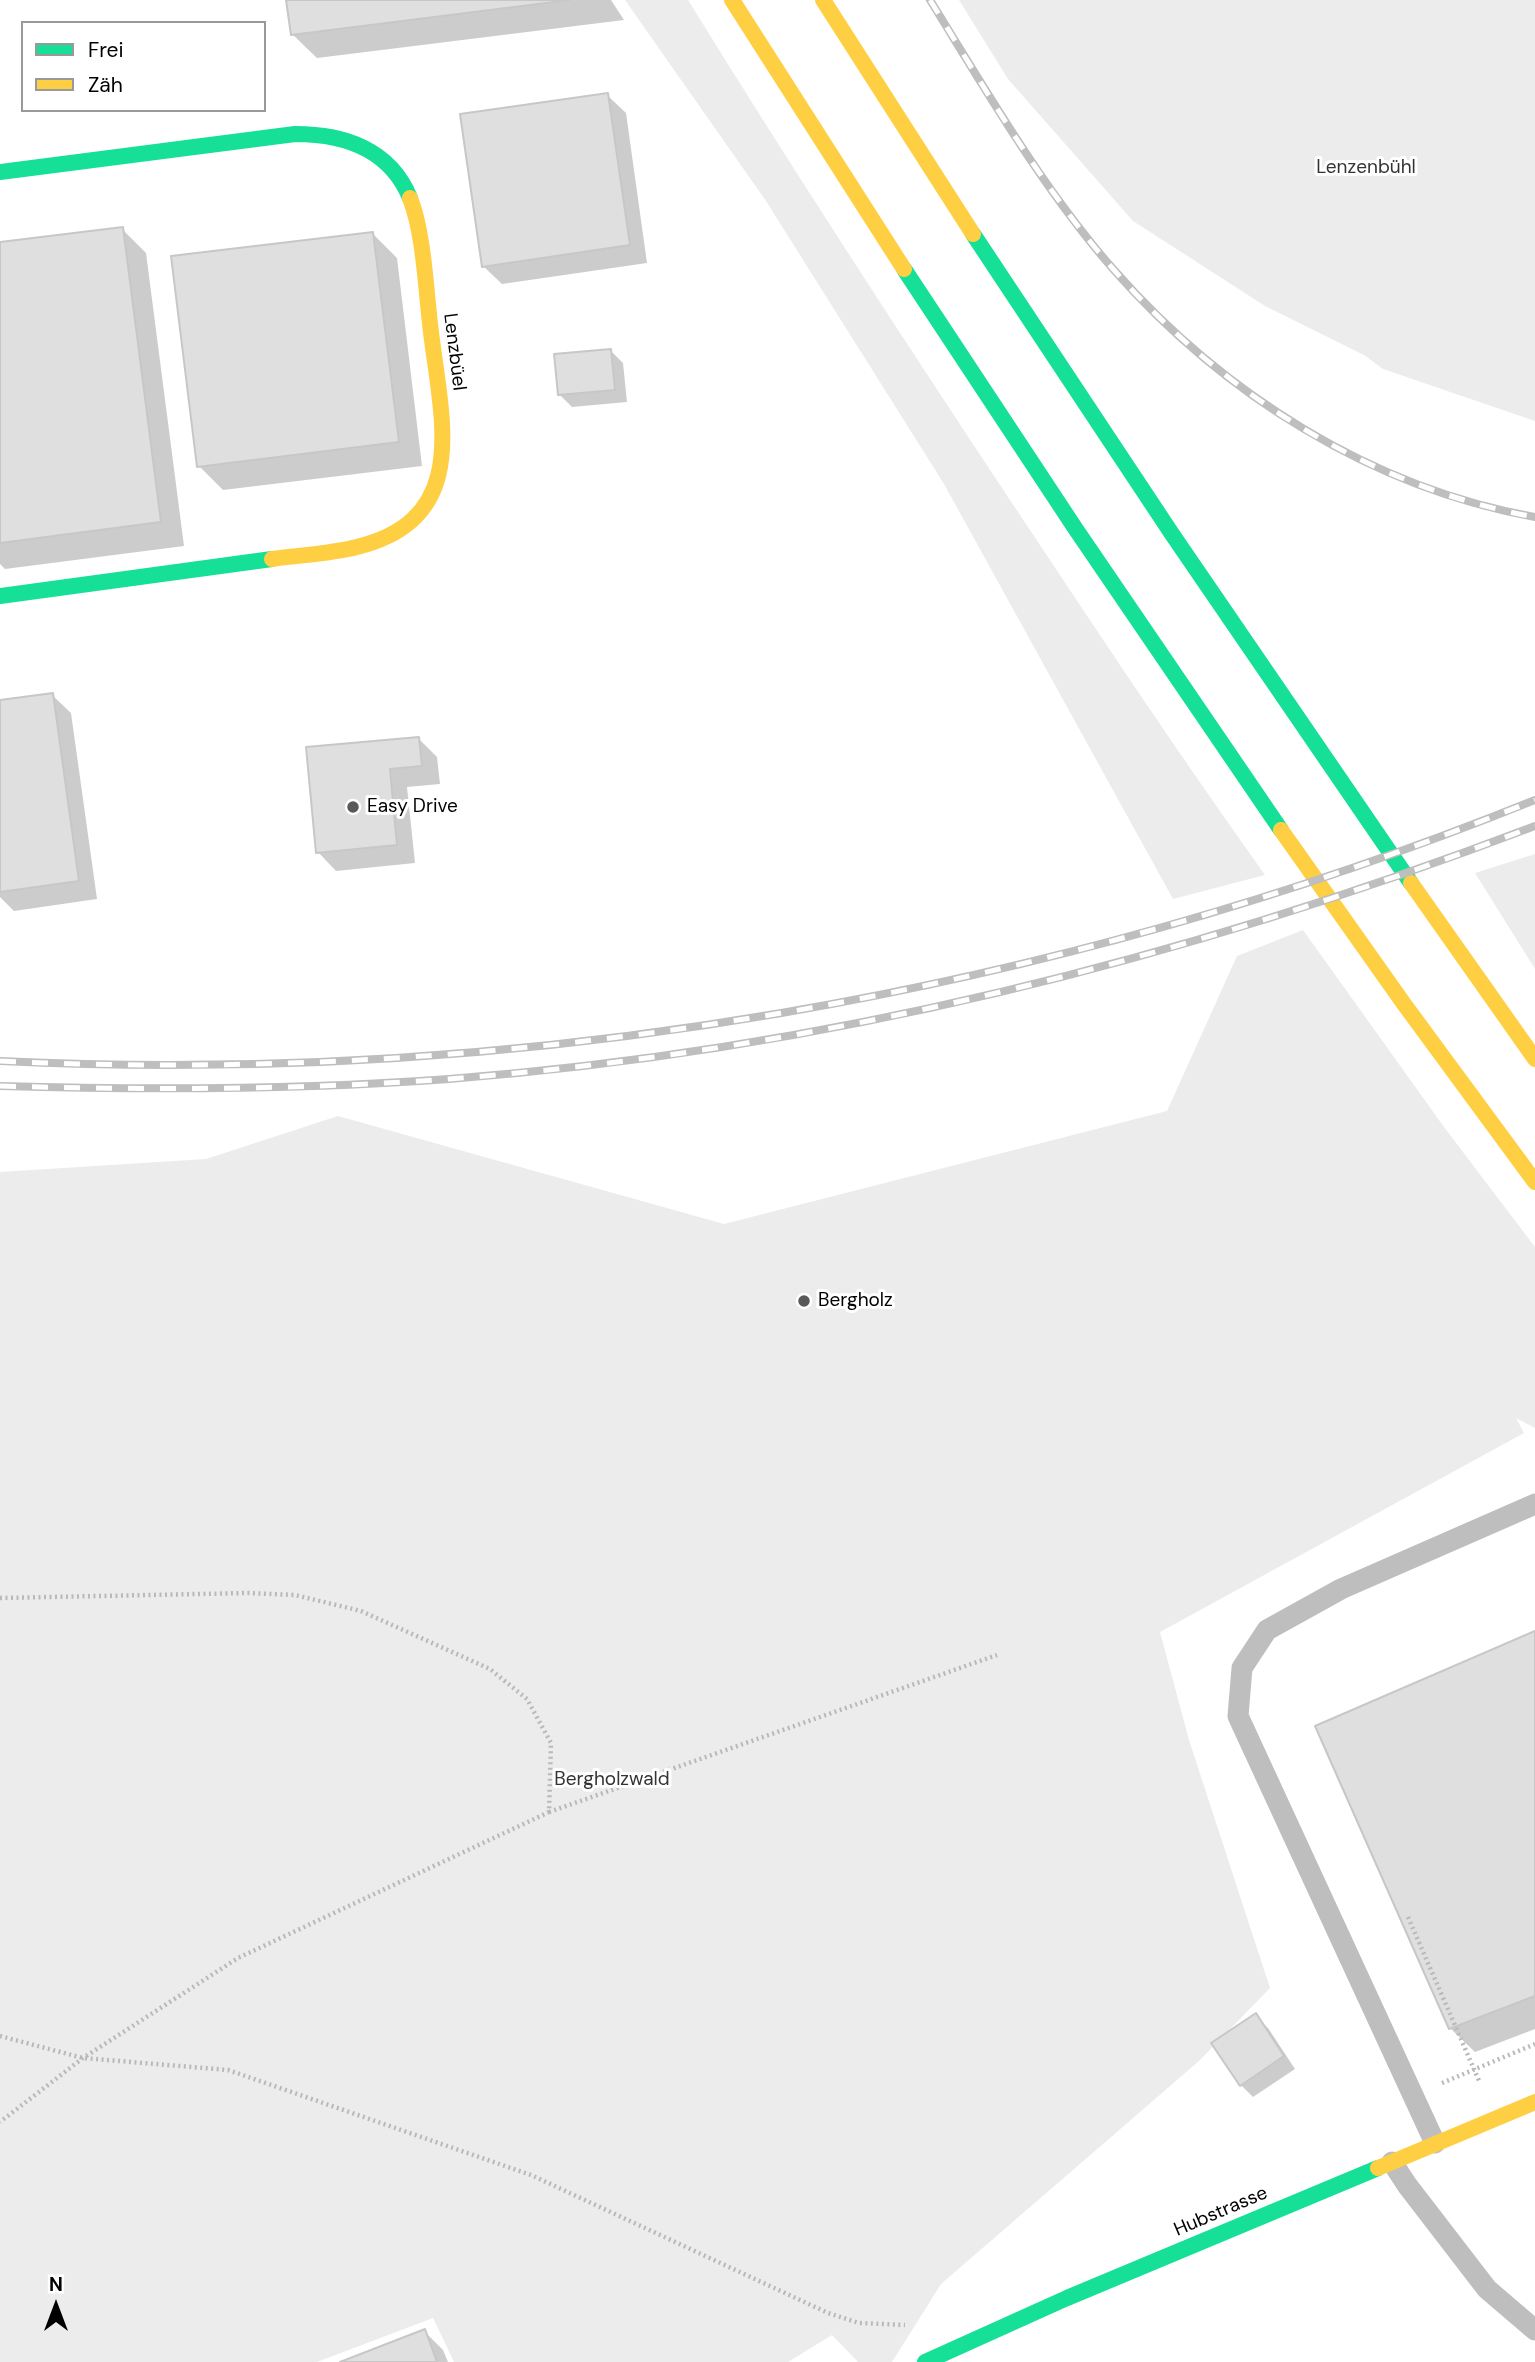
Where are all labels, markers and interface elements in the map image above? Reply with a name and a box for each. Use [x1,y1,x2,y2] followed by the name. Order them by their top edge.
[21,21,266,112] legend
[88,36,124,64] text: Frei
[88,71,123,99] text: Zäh
[1316,157,1416,179] park label: Lenzenbühl
[438,312,470,392] street label: Lenzbüel
[367,796,458,818] place label: Easy Drive
[345,799,361,815] marker: Easy Drive
[818,1290,893,1312] place label: Bergholz
[796,1293,812,1309] marker: Bergholz
[554,1769,670,1791] park label: Bergholzwald
[1171,2182,1271,2242] street label: Hubstrasse
[21,2271,91,2341] north arrow
[49,2272,63,2297] text: N

